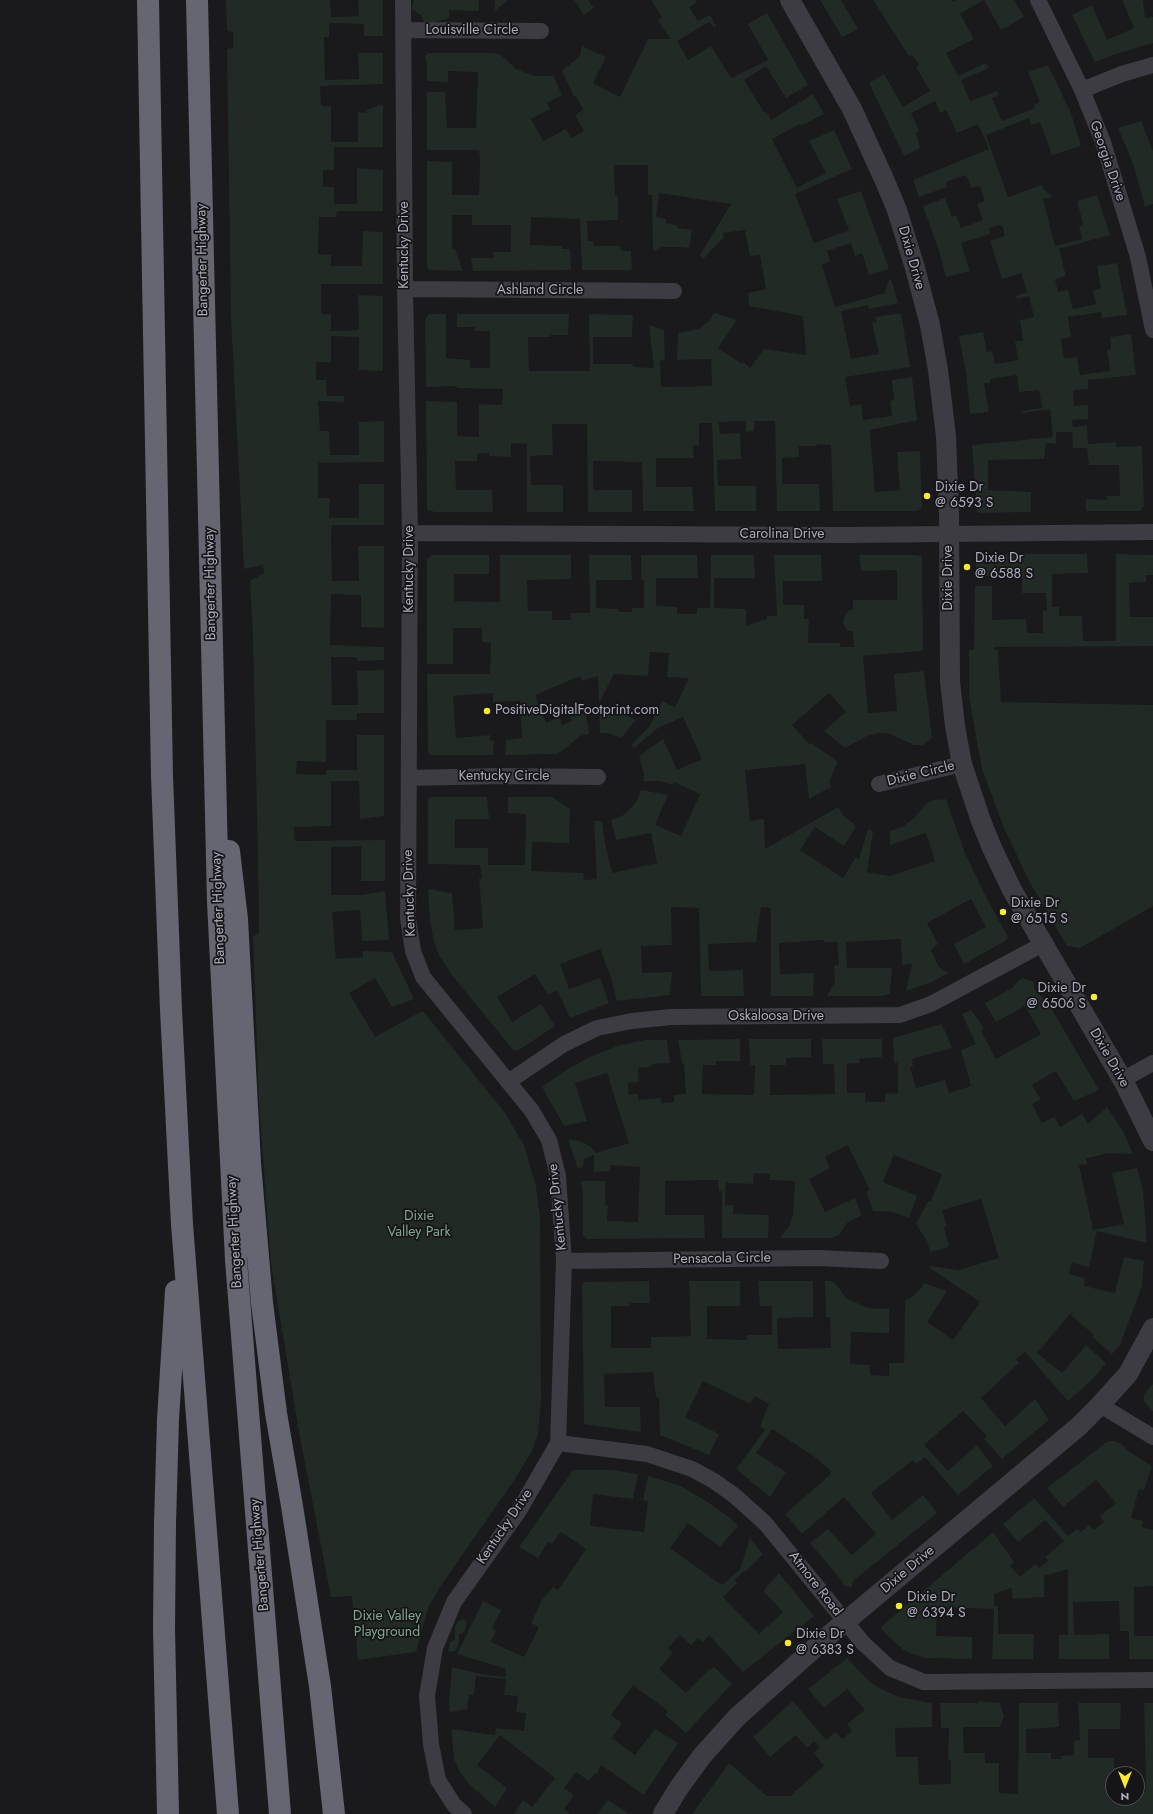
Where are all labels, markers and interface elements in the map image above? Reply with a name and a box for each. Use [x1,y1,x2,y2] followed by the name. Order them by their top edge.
[425,23,519,39] street label: Louisville Circle
[1085,119,1129,203] street label: Georgia Drive
[397,201,413,289] street label: Kentucky Drive
[194,204,212,316] street label: Bangerter Highway
[894,224,928,292] street label: Dixie Drive
[497,283,583,299] street label: Ashland Circle
[935,480,994,512] place label: Dixie Dr @ 6593 S
[922,491,932,501] marker: Dixie Dr @ 6593 S
[402,525,418,613] street label: Kentucky Drive
[740,527,824,543] street label: Carolina Drive
[202,528,220,640] street label: Bangerter Highway
[941,545,957,611] street label: Dixie Drive
[975,551,1033,584] place label: Dixie Dr @ 6588 S
[962,562,972,572] marker: Dixie Dr @ 6588 S
[495,703,659,719] place label: PositiveDigitalFootprint.com
[482,706,492,716] marker: PositiveDigitalFootprint.com
[885,757,957,791] street label: Dixie Circle
[458,769,550,785] street label: Kentucky Circle
[400,849,420,937] street label: Kentucky Drive
[209,851,229,965] street label: Bangerter Highway
[1011,896,1068,928] place label: Dixie Dr @ 6515 S
[998,907,1008,917] marker: Dixie Dr @ 6515 S
[1027,981,1086,1014] place label: Dixie Dr @ 6506 S
[1089,992,1099,1002] marker: Dixie Dr @ 6506 S
[728,1009,824,1025] street label: Oskaloosa Drive
[1085,1026,1133,1090] street label: Dixie Drive
[545,1163,571,1251] street label: Kentucky Drive
[224,1175,246,1289] street label: Bangerter Highway
[387,1209,451,1242] park label: Dixie Valley Park
[673,1250,771,1268] street label: Pensacola Circle
[474,1486,536,1568] street label: Kentucky Drive
[247,1498,273,1612] street label: Bangerter Highway
[878,1543,938,1597] street label: Dixie Drive
[785,1548,845,1620] street label: Atmore Road
[907,1590,966,1622] place label: Dixie Dr @ 6394 S
[894,1601,904,1611] marker: Dixie Dr @ 6394 S
[353,1609,421,1642] park label: Dixie Valley Playground
[796,1627,854,1660] place label: Dixie Dr @ 6383 S
[783,1638,793,1648] marker: Dixie Dr @ 6383 S
[1105,1766,1145,1806] north arrow
[1121,1789,1129,1805] text: N

